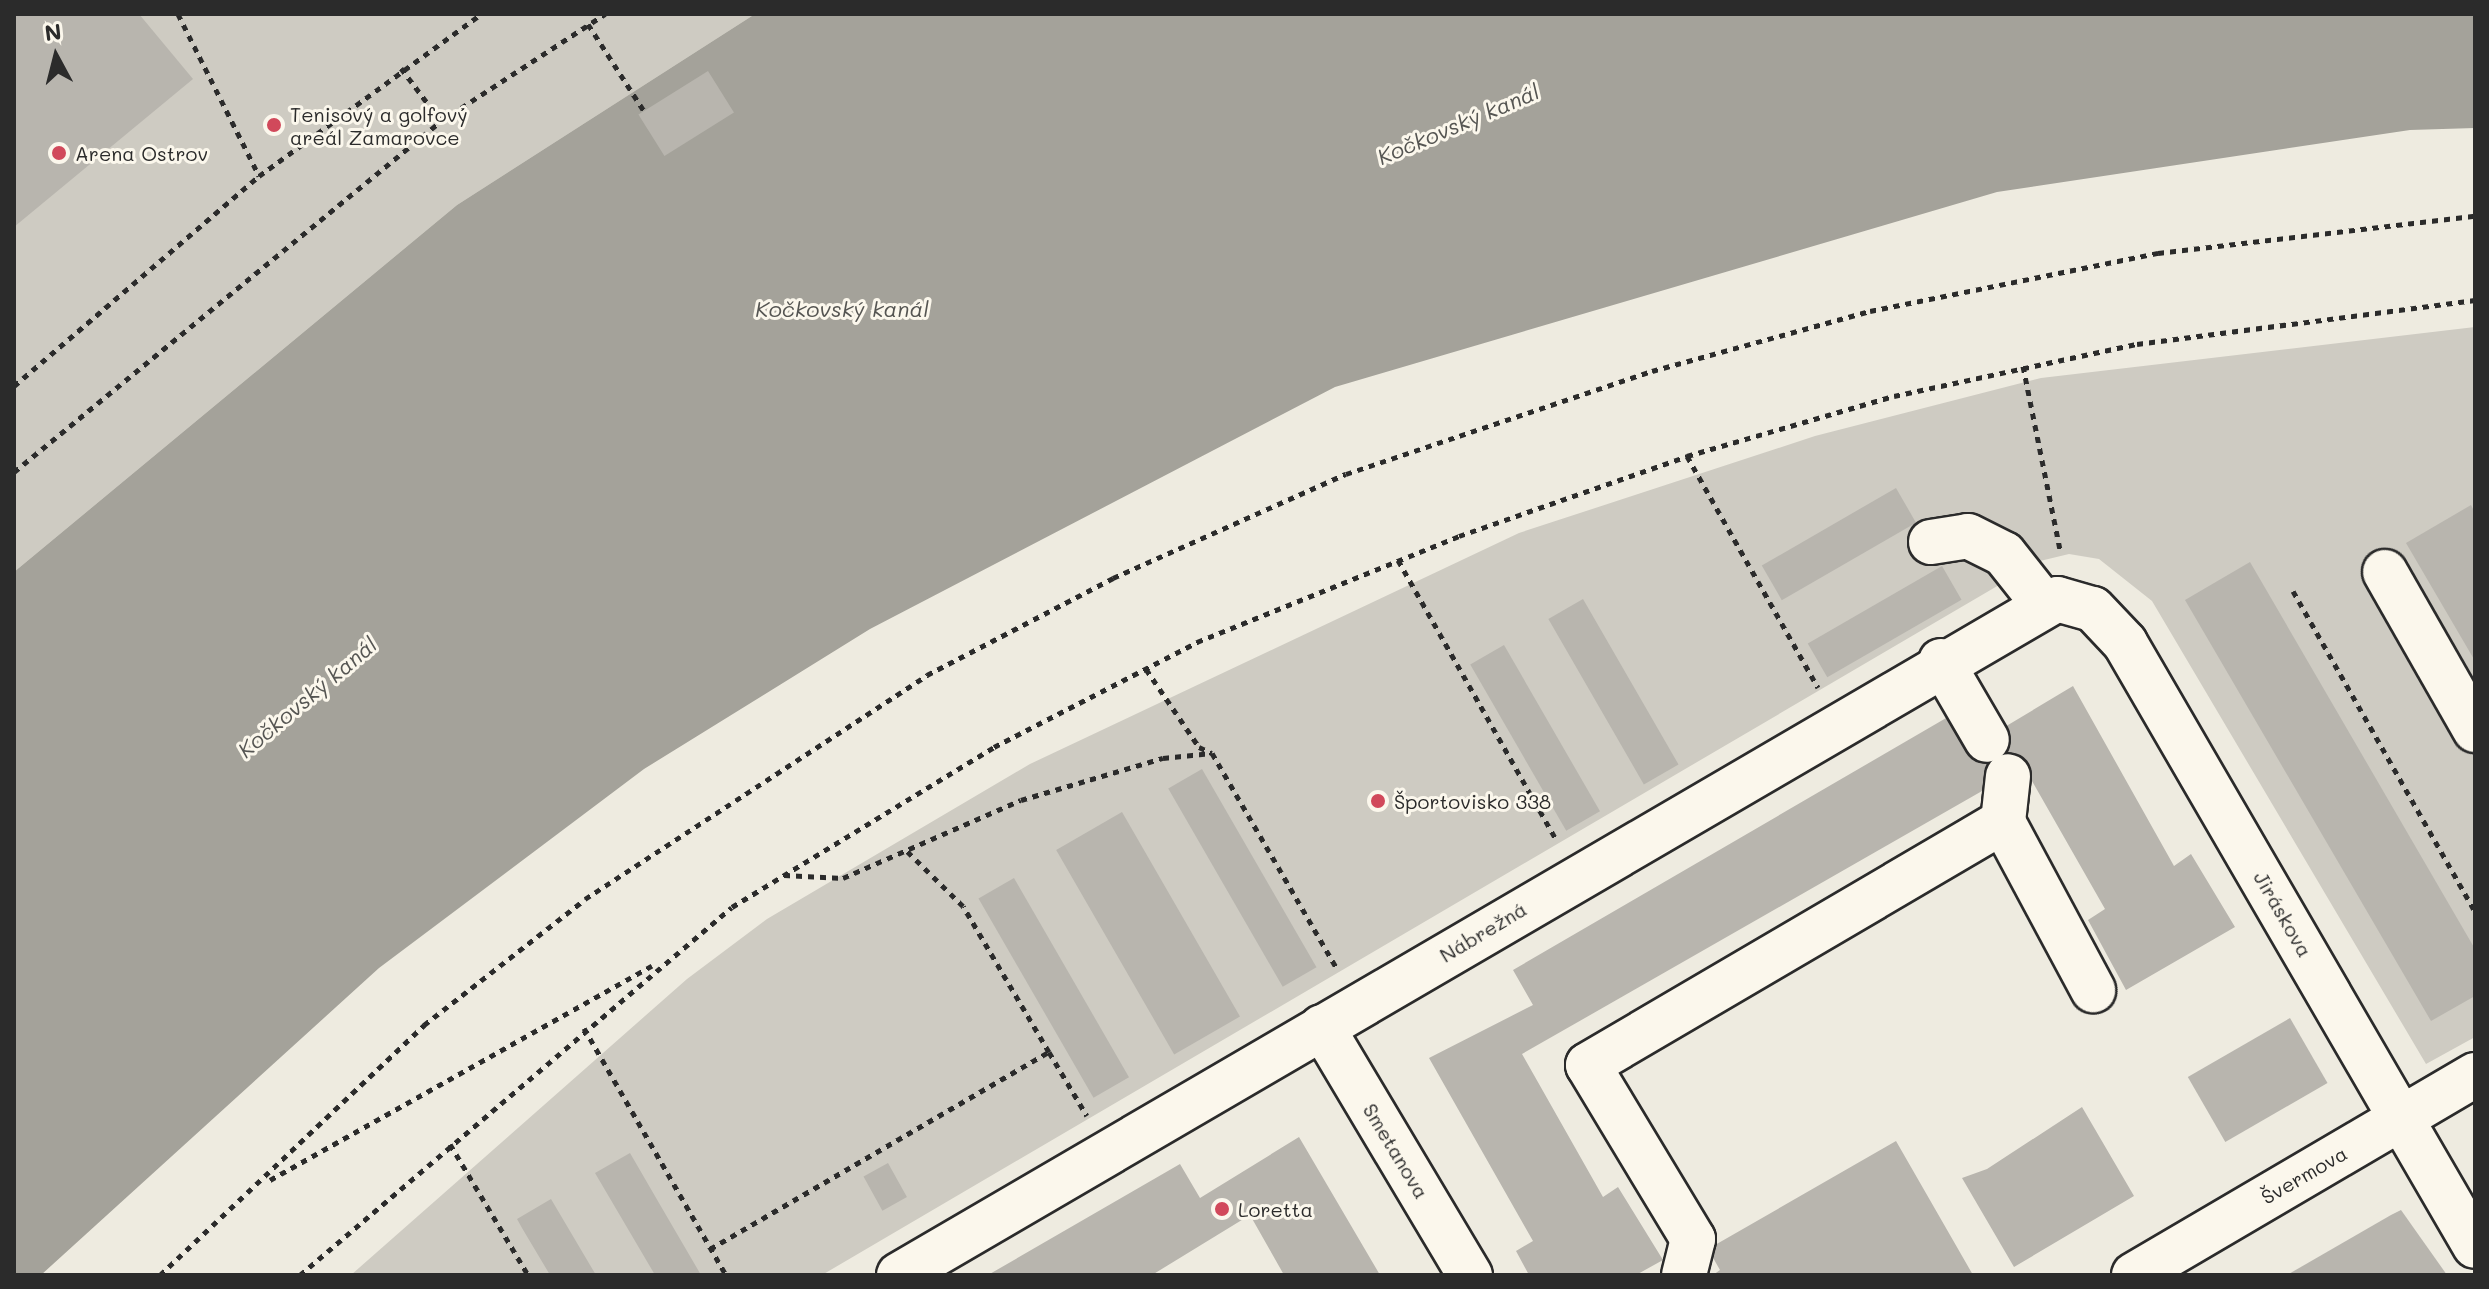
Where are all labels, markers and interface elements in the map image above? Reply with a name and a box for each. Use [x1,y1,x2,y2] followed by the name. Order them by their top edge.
[16,16,96,96] north arrow
[43,16,63,47] text: N
[1373,78,1543,170] water label: Kočkovský kanál
[290,102,468,149] place label: Tenisový a golfový areál Zamarovce
[265,116,283,134] marker: Tenisový a golfový areál Zamarovce
[75,141,208,165] place label: Arena Ostrov
[50,144,68,162] marker: Arena Ostrov
[755,296,929,322] water label: Kočkovský kanál
[232,631,382,763] water label: Kočkovský kanál
[1394,789,1551,813] place label: Športovisko 338
[1369,792,1387,810] marker: Športovisko 338
[2249,867,2317,961] street label: Jiráskova
[1435,897,1531,967] street label: Nábrežná
[1358,1099,1434,1203] street label: Smetanova
[2257,1141,2351,1209] street label: Švermova
[1238,1197,1313,1221] place label: Loretta
[1213,1200,1231,1218] marker: Loretta

